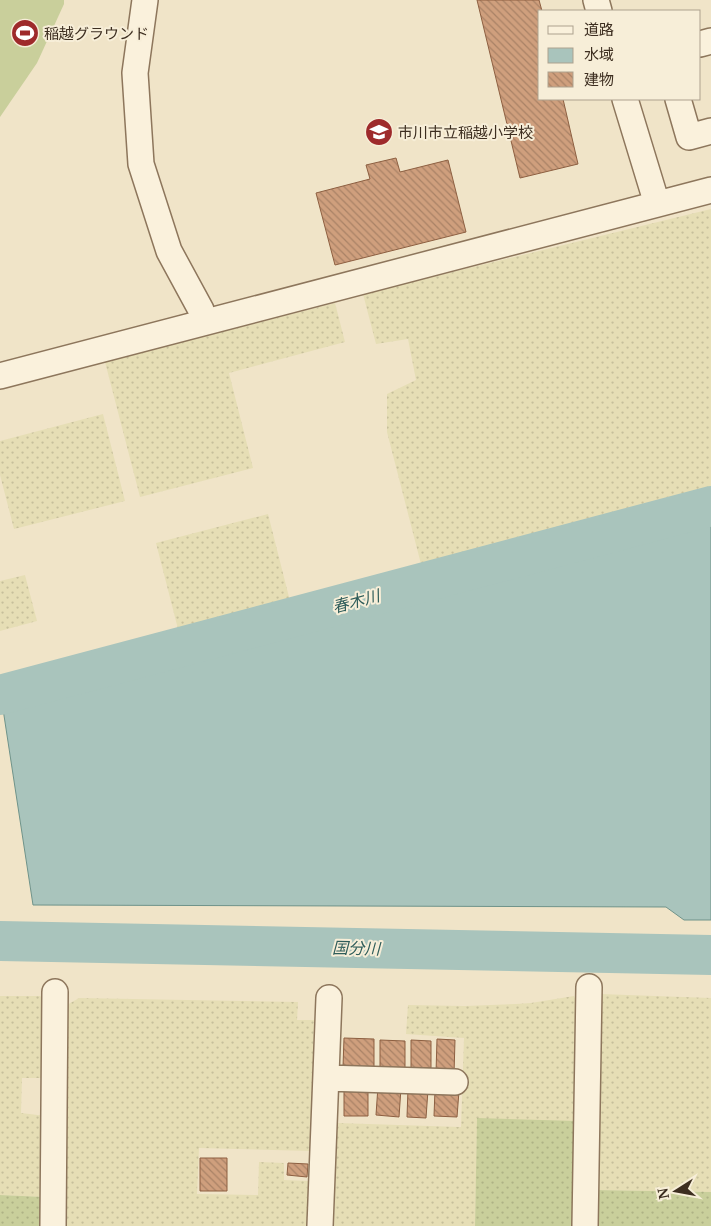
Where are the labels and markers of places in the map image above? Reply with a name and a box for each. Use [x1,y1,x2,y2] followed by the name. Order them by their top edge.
[10,18,40,48] sports icon: 稲越グラウンド
[44,23,149,43] place label: 稲越グラウンド
[364,117,394,147] school or university icon: 市川市立稲越小学校
[398,122,533,142] place label: 市川市立稲越小学校

